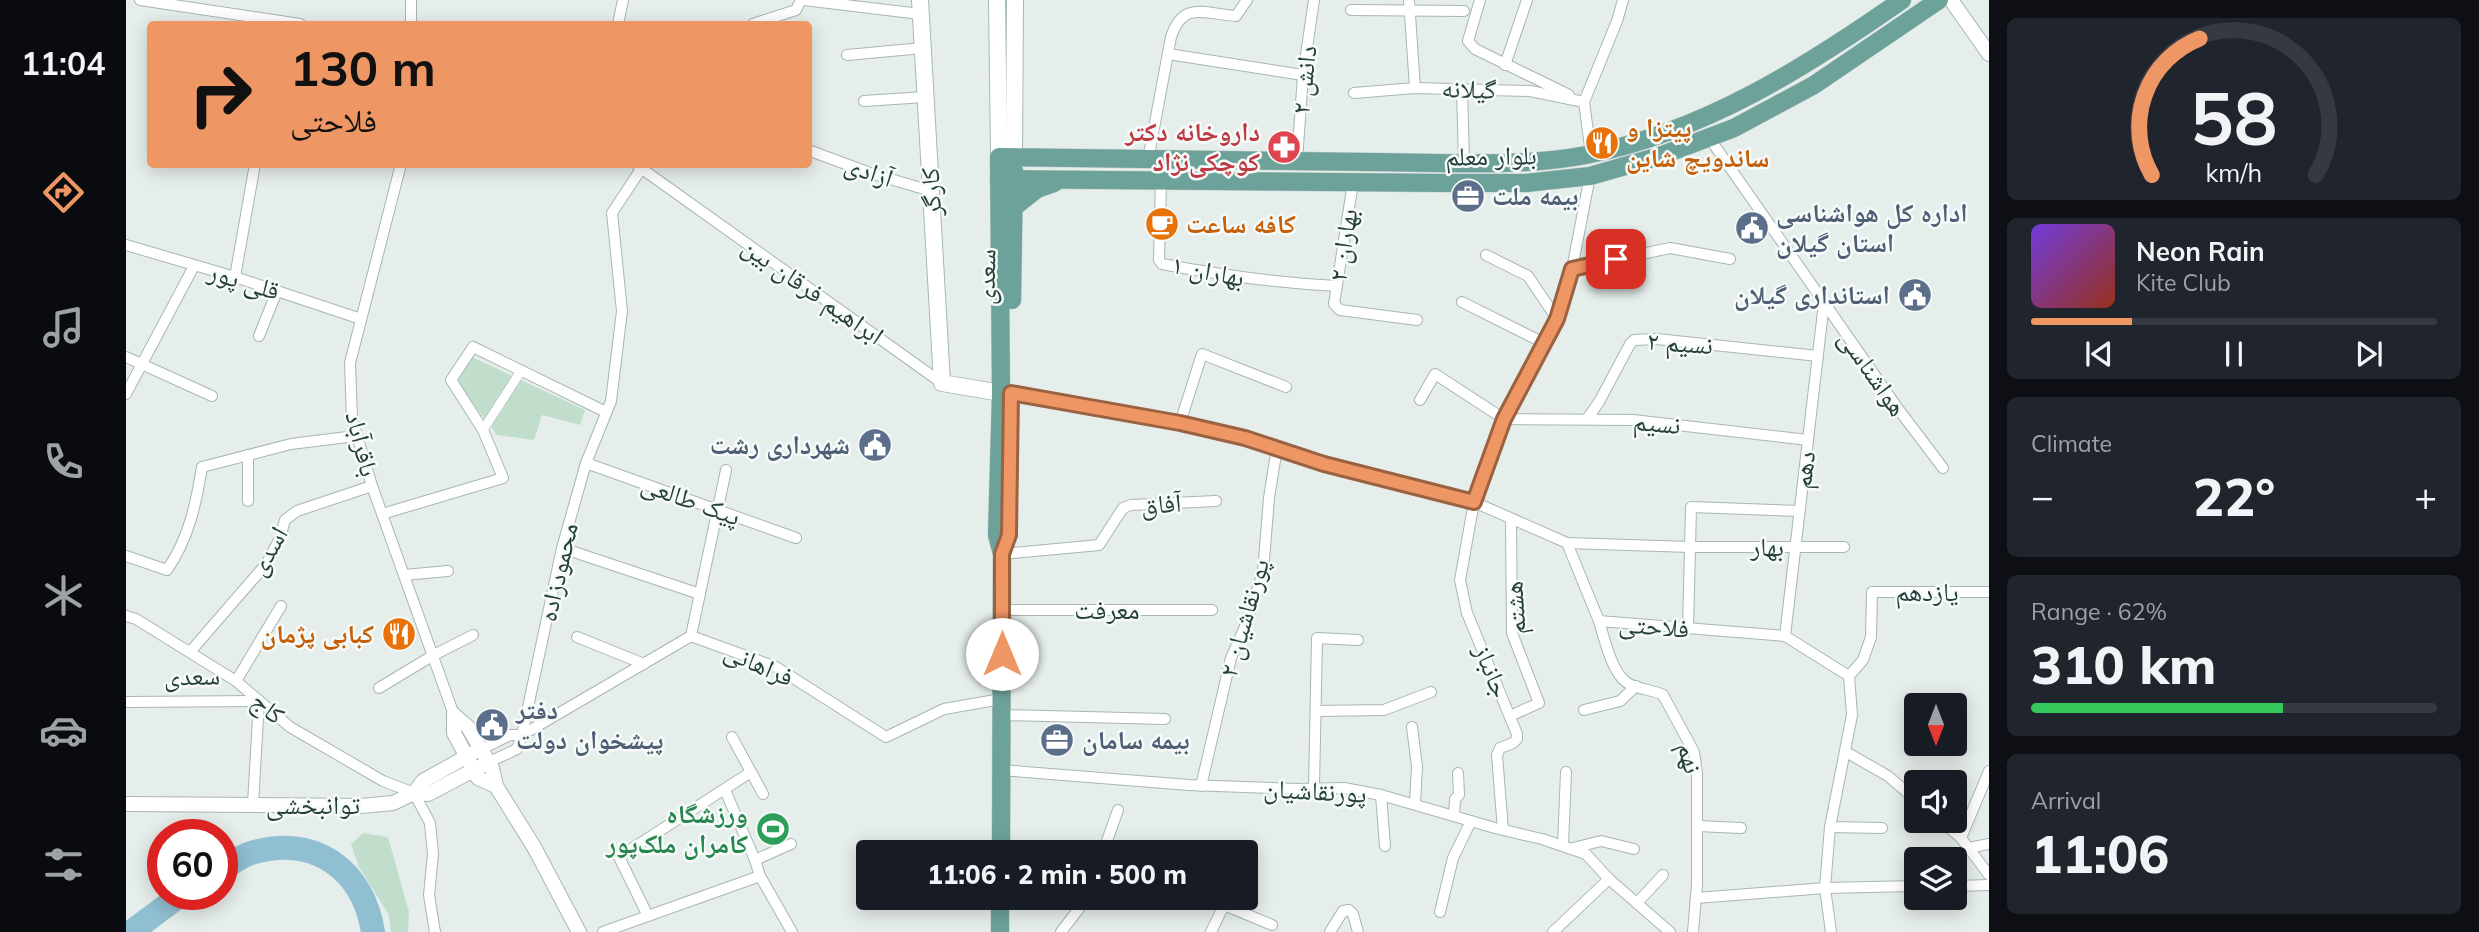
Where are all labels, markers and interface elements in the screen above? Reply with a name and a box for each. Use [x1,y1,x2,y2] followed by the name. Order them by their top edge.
[290,37,436,98] text: 130 m
[21,43,105,83] text: 11:04
[1283,44,1324,116] street label: دانش ۲
[175,49,266,140] icon: right
[1441,71,1497,106] street label: گیلانه
[2190,72,2278,163] text: 58
[290,100,377,140] text: فلاحتی
[1626,111,1769,175] place label: پیتزا و ساندویچ شاین
[1124,115,1260,178] place label: داروخانه دکتر کوچکی‌نژاد
[1583,124,1621,162] restaurant icon: پیتزا و ساندویچ شاین
[1265,128,1303,166] pharmacy icon: داروخانه دکتر کوچکی‌نژاد
[1445,138,1537,174] street label: بلوار معلم
[841,147,899,195] street label: آزادی
[2206,157,2262,188] text: km/h
[913,167,948,218] street label: کارگر
[39,168,88,217] icon: directions
[1449,177,1487,215] office icon: بیمه ملت
[1492,179,1578,212] place label: بیمه ملت
[1776,196,1968,259] place label: اداره کل هواشناسی استان گیلان
[1143,205,1181,243] cafe icon: کافه ساعت
[1320,206,1365,284] street label: بهاران ۲
[1186,207,1296,240] place label: کافه ساعت
[1733,209,1771,247] public building icon: اداره کل هواشناسی استان گیلان
[1586,229,1646,289] pin
[735,230,891,352] street label: ابراهیم فرقان بین
[2136,235,2265,268] text: Neon Rain
[1597,240,1635,278] icon: arrive
[1169,247,1247,294] street label: بهاران ۱
[969,249,1002,305] street label: سعدی
[203,254,284,307] street label: قلی پور
[2136,268,2231,297] text: Kite Club
[1896,276,1934,314] public building icon: استانداری گیلان
[1734,278,1890,311] place label: استانداری گیلان
[39,303,88,352] icon: music
[1832,323,1915,422] street label: هواشناسی
[1646,324,1714,362] street label: نسیم ٢
[2080,335,2118,373] icon: previous
[2215,335,2253,373] icon: pause
[2350,335,2388,373] icon: next
[1632,404,1682,442] street label: نسیم
[339,408,386,480] street label: باقرآباد
[856,426,894,464] public building icon: شهرداری رشت
[710,428,850,461] place label: شهرداری رشت
[2031,429,2112,458] text: Climate
[39,437,88,486] icon: phone
[1785,449,1823,491] street label: دهم
[2193,464,2275,529] text: 22°
[637,466,745,533] street label: پیک طالعی
[2031,472,2054,520] text: −
[2414,472,2437,520] text: +
[1140,486,1184,521] street label: آفاق
[530,519,585,625] street label: محمودزاده
[240,520,295,581] street label: اسدی
[1749,530,1784,563] street label: بهار
[1211,555,1276,681] street label: پورنقاشیان ۲
[39,571,88,620] icon: climate
[1895,575,1959,609] street label: یازدهم
[1496,580,1534,636] street label: هشتم
[1074,593,1140,626] street label: معرفت
[2031,597,2167,626] text: Range · 62%
[1617,606,1691,645] street label: فلاحتی
[380,615,418,653] restaurant icon: کبابی پژمان
[261,617,374,650] place label: کبابی پژمان
[965,617,1039,691] position arrow
[2031,632,2216,697] text: 310 km
[719,634,799,693] street label: فراهانی
[1467,638,1518,702] street label: جانباز
[164,659,220,692] street label: سعدی
[245,684,292,731] street label: کاج
[515,693,664,756] place label: دفتر پیشخوان دولت
[1904,693,1967,756] north arrow
[1904,693,1967,910] map controls
[39,706,88,755] icon: car
[473,706,511,744] public building icon: دفتر پیشخوان دولت
[1038,721,1076,759] office icon: بیمه سامان
[1082,723,1190,756] place label: بیمه سامان
[1670,739,1710,777] street label: نهم
[1904,770,1967,833] button: sound
[1263,771,1367,810] street label: پورنقاشیان
[2031,786,2101,815] text: Arrival
[266,788,361,821] street label: توانبخشی
[605,797,748,860] place label: ورزشگاه کامران ملک‌پور
[754,810,792,848] sports icon: ورزشگاه کامران ملک‌پور
[147,819,238,910] speed limit sign: 60
[2031,821,2169,886] text: 11:06
[39,840,88,889] icon: filters
[1904,847,1967,910] button: layers
[927,858,1187,891] text: 11:06 · 2 min · 500 m

